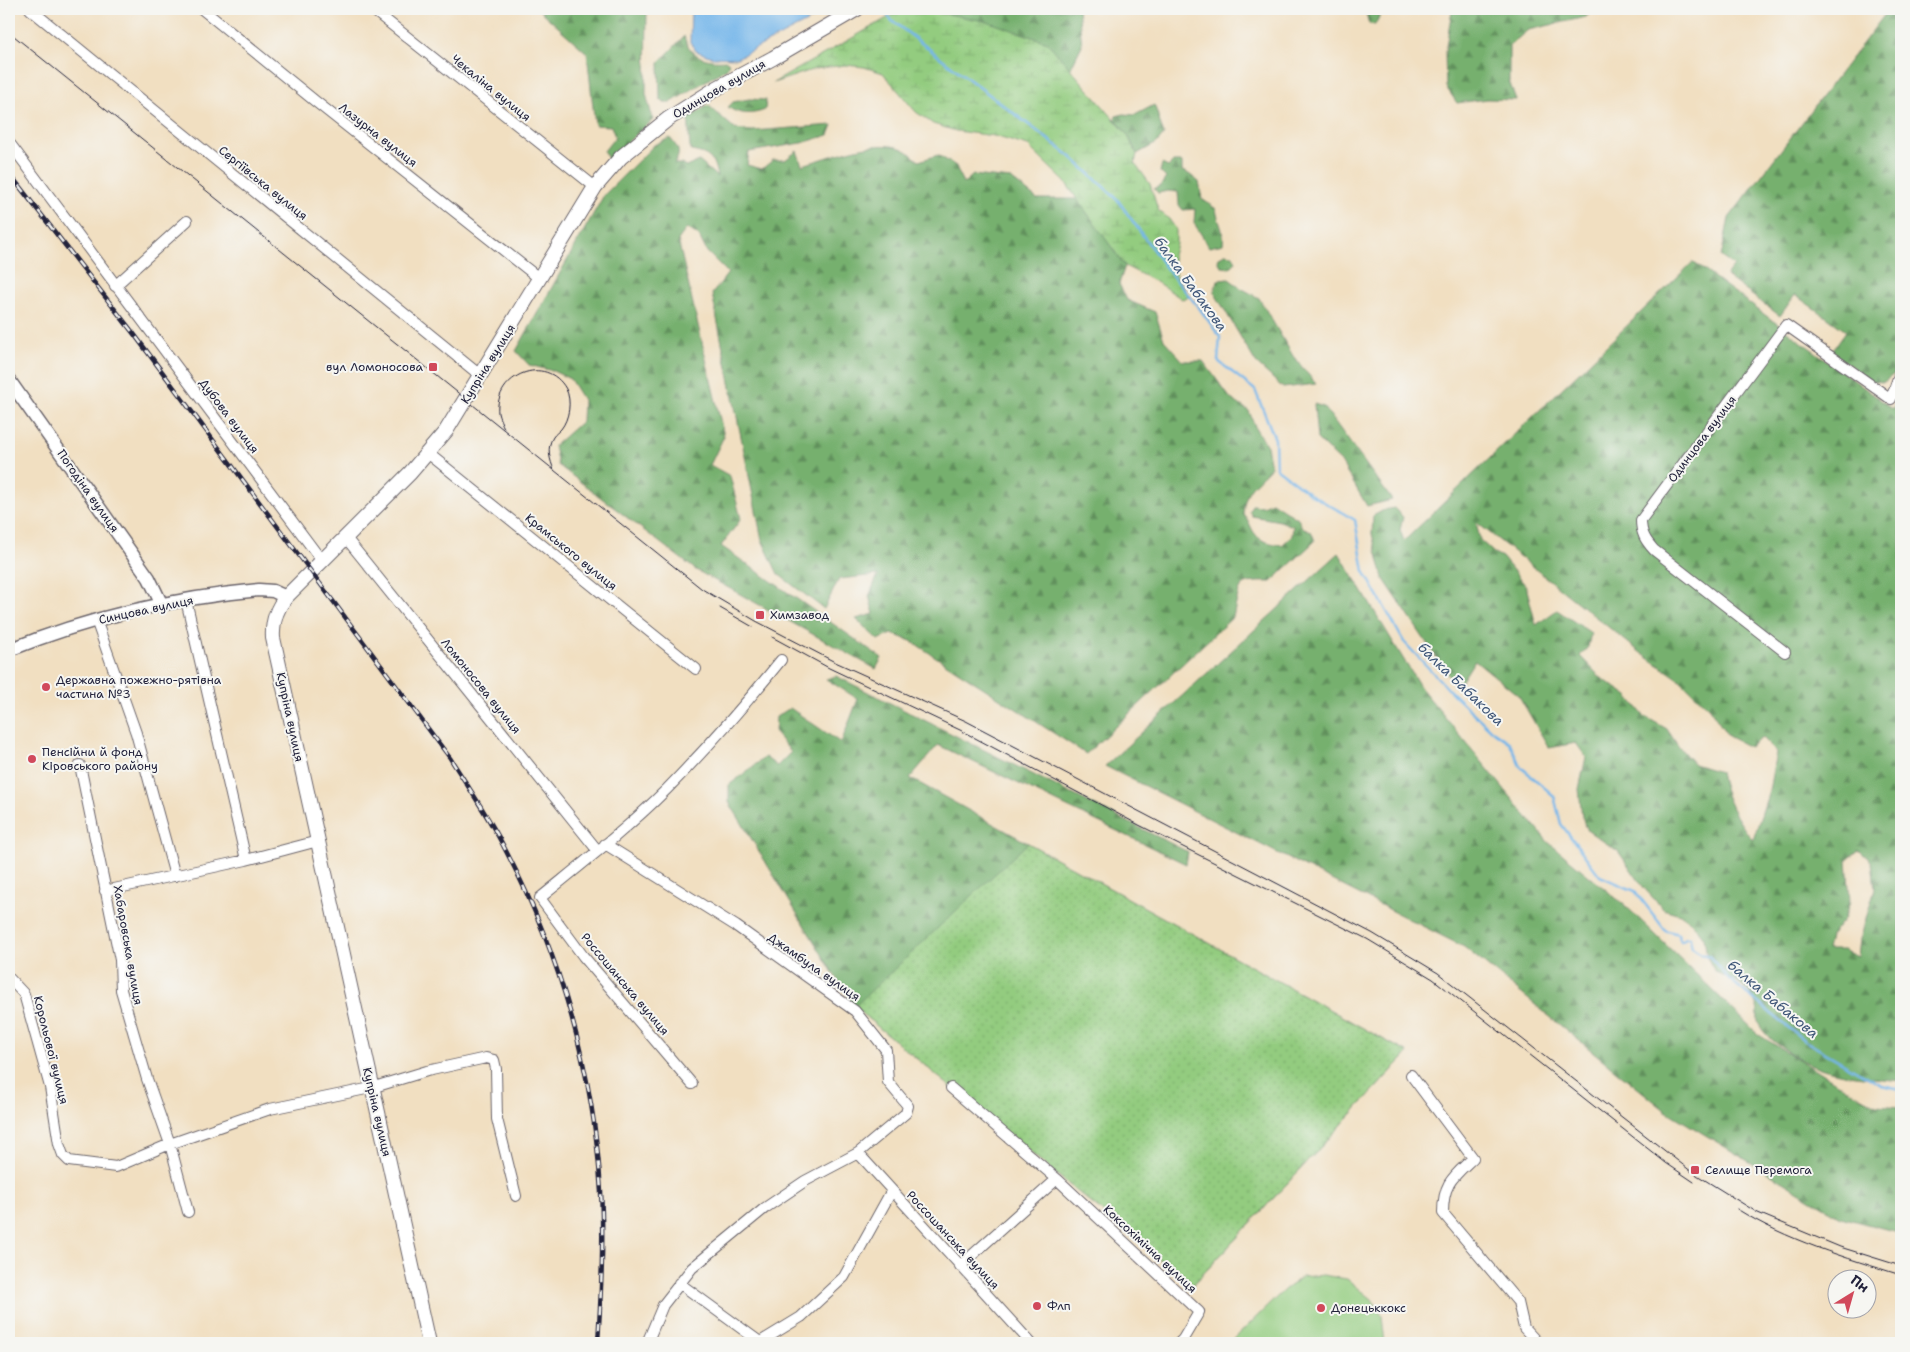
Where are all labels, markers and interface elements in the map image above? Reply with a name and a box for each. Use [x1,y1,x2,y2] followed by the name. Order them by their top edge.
[448,51,534,125] street label: Чекаліна вулиця
[670,56,768,122] street label: Одинцова вулиця
[336,99,420,171] street label: Лазурна вулиця
[215,142,311,224] street label: Сергіївська вулиця
[1151,233,1231,335] water label: балка Бабакова
[457,321,519,407] street label: Купріна вулиця
[326,359,424,375] place label: вул Ломоносова
[427,361,439,373] marker: вул Ломоносова
[196,375,262,457] street label: Дубова вулиця
[1664,392,1740,486] street label: Одинцова вулиця
[53,446,123,536] street label: Погодіна вулиця
[522,510,620,594] street label: Крамського вулиця
[97,592,195,628] street label: Синцова вулиця
[770,607,829,623] place label: Химзавод
[754,609,766,621] marker: Химзавод
[437,635,525,737] street label: Ломоносова вулиця
[1414,638,1508,730] water label: балка Бабакова
[273,671,307,763] street label: Купріна вулиця
[56,672,222,702] place label: Державна пожежно-рятівна частина №3
[40,681,52,693] marker: Державна пожежно-рятівна частина №3
[42,744,158,774] place label: Пенсійни й фонд Кіровського району
[26,753,38,765] marker: Пенсійни й фонд Кіровського району
[110,884,146,1006] street label: Хабаровська вулиця
[577,929,673,1039] street label: Россошанська вулиця
[765,929,863,1005] street label: Джамбула вулиця
[1724,956,1822,1042] water label: балка Бабакова
[30,994,72,1106] street label: Корольової вулиця
[359,1066,395,1158] street label: Купріна вулиця
[1705,1162,1812,1178] place label: Селище Перемога
[1689,1164,1701,1176] marker: Селище Перемога
[903,1187,1003,1293] street label: Россошанська вулиця
[1100,1201,1200,1297] street label: Коксохімічна вулиця
[1828,1270,1878,1320] north arrow
[1847,1271,1873,1296] text: Пн
[1047,1298,1071,1314] place label: Флп
[1031,1300,1043,1312] marker: Флп
[1331,1300,1406,1316] place label: Донецьккокс
[1315,1302,1327,1314] marker: Донецьккокс

